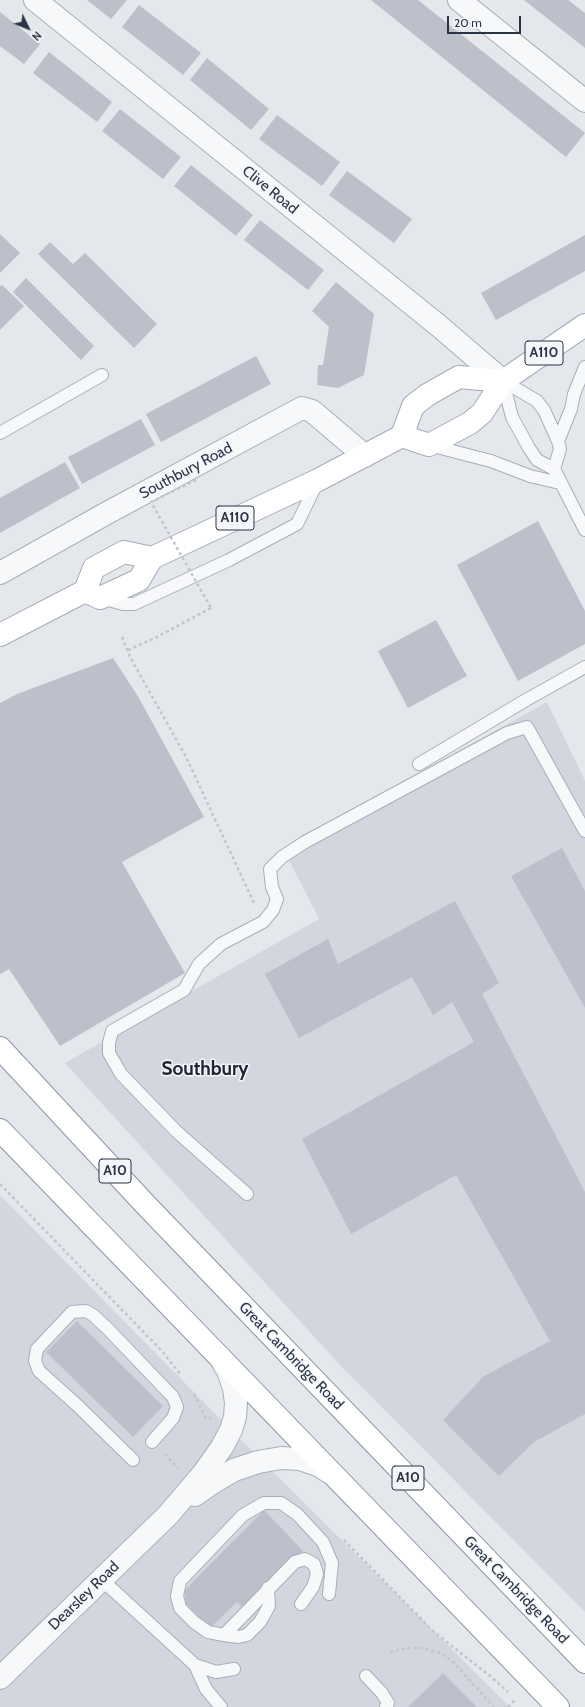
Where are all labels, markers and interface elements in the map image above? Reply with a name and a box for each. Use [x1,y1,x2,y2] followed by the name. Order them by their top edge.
[8,8,48,48] north arrow
[449,8,523,34] scale bar
[454,15,482,30] text: 20 m
[29,29,45,44] text: N
[238,162,302,218] street label: Clive Road
[525,341,563,365] road number: A110
[137,439,235,503] street label: Southbury Road
[216,506,254,530] road number: A110
[161,1058,249,1080] district label: Southbury
[99,1159,131,1183] road number: A10
[235,1298,347,1414] street label: Great Cambridge Road
[392,1466,424,1490] road number: A10
[460,1532,572,1648] street label: Great Cambridge Road
[45,1558,123,1634] street label: Dearsley Road

